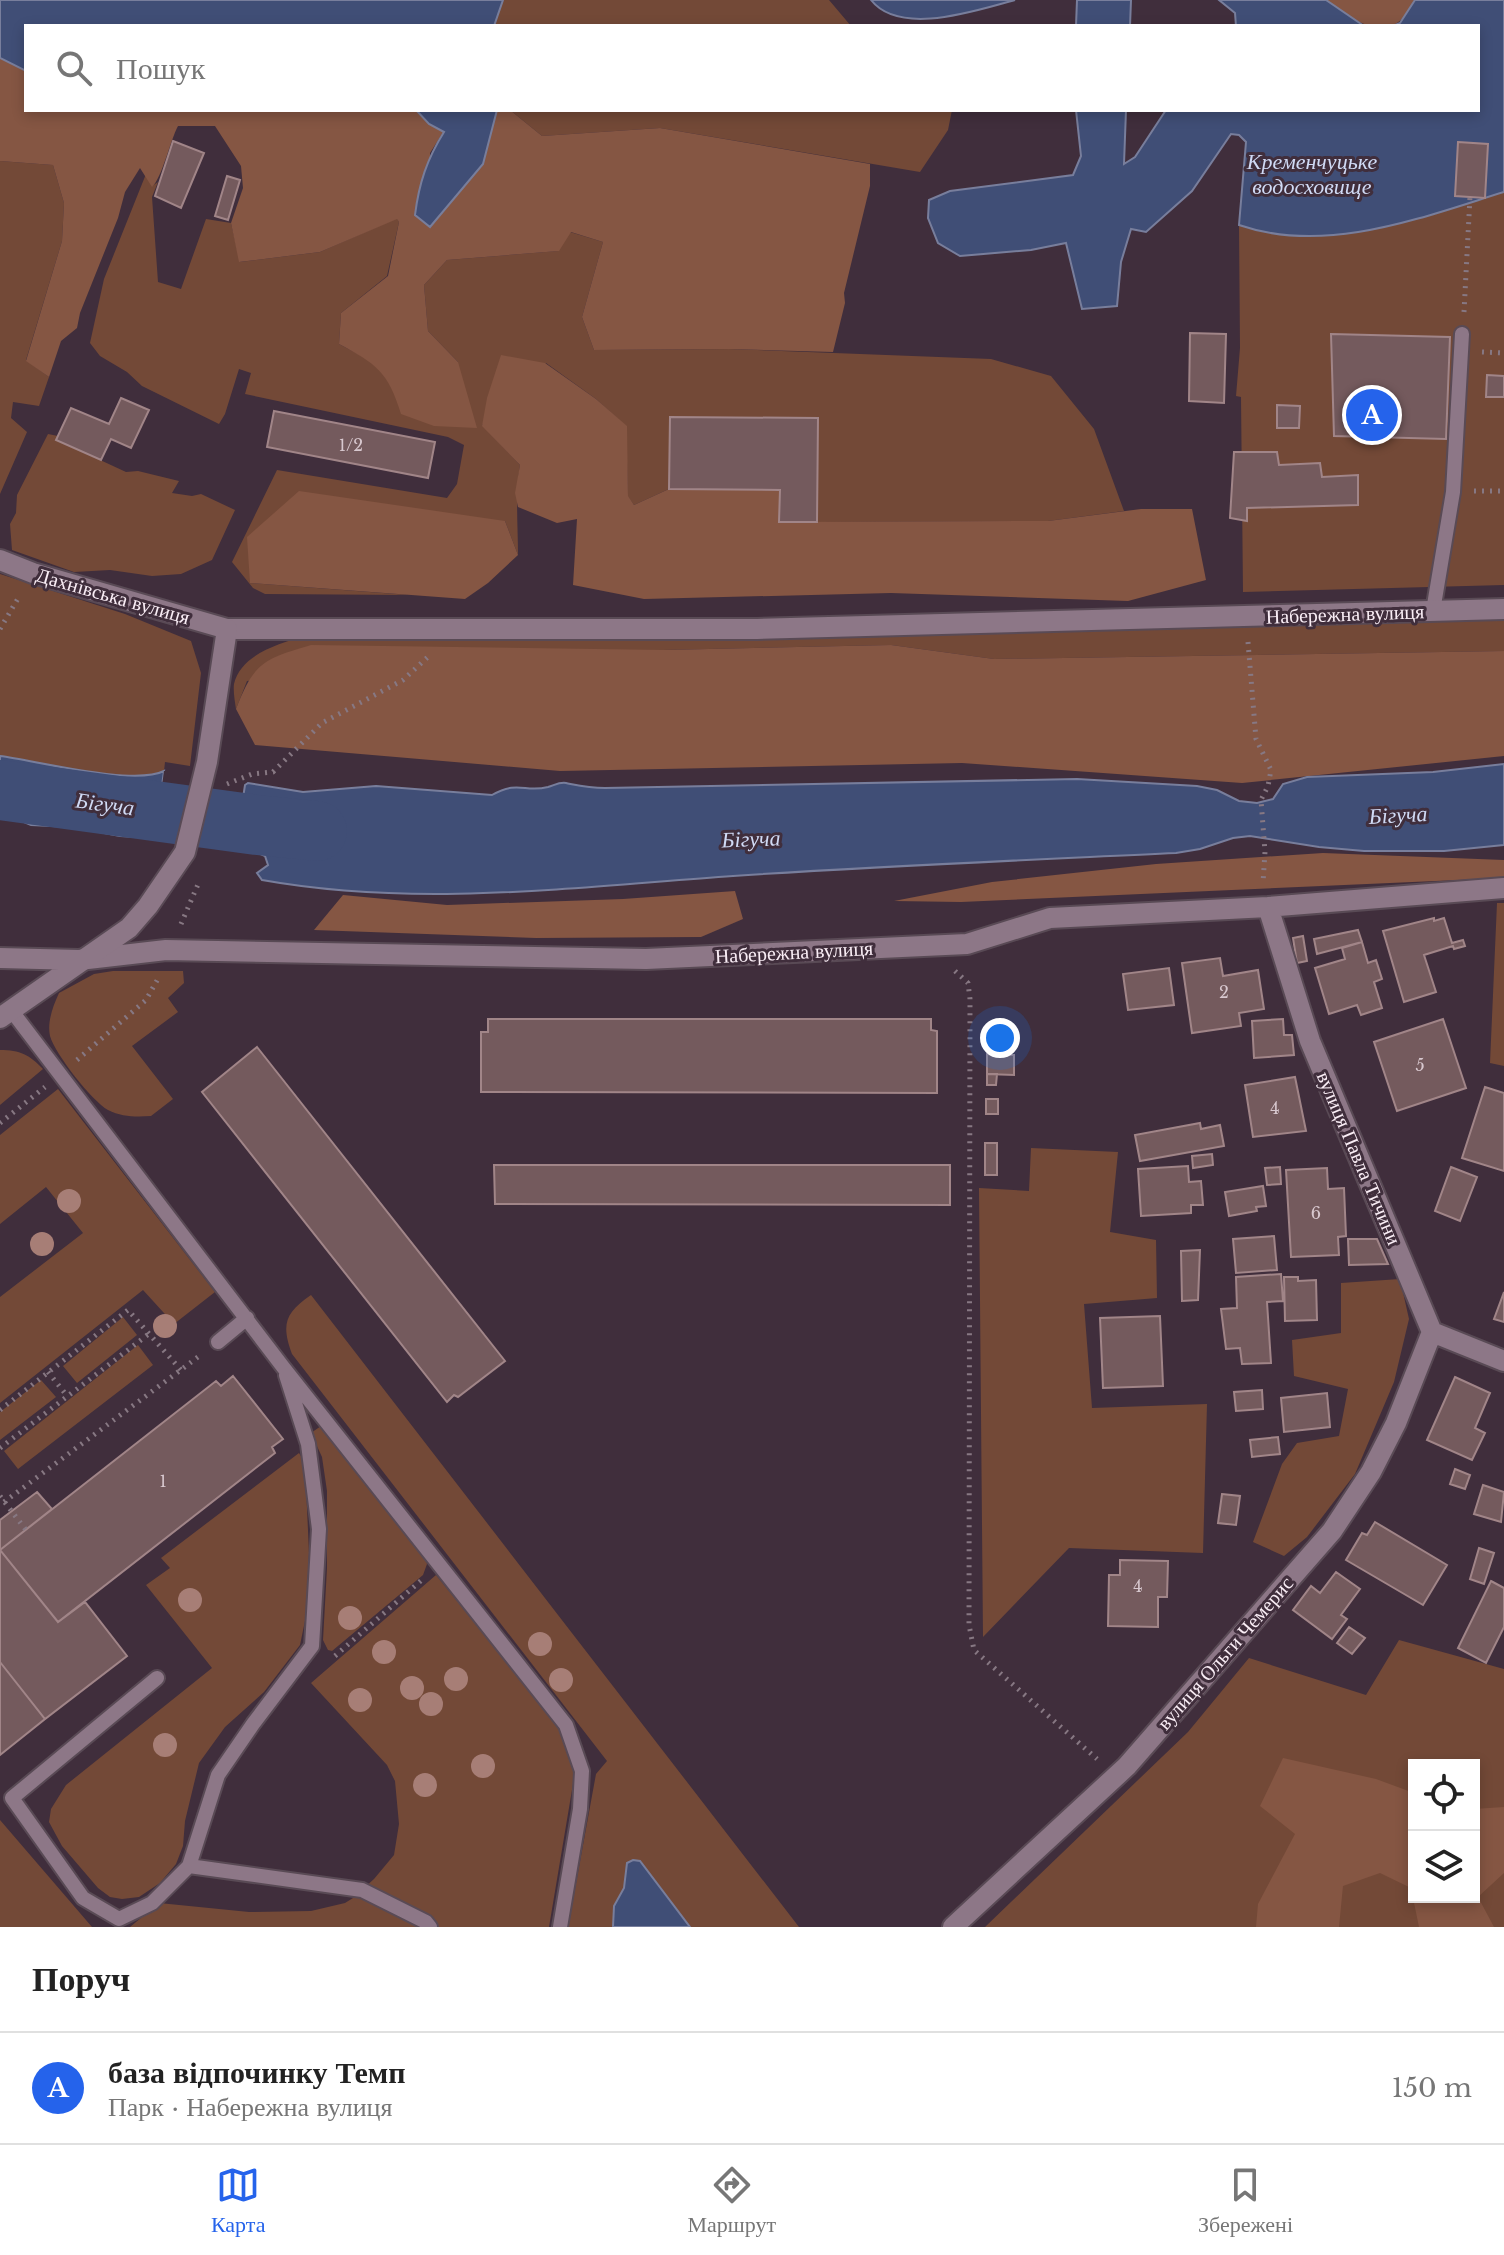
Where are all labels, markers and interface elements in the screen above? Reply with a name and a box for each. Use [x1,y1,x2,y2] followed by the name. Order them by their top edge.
[24,24,1480,112] search box
[52,46,96,90] icon: search
[116,50,205,87] text: Пошук
[1246,148,1377,200] water label: Кременчуцьке водосховище
[1346,385,1398,445] pin: A
[339,435,363,455] house number: 1/2
[33,563,193,629] street label: Дахнівська вулиця
[1265,599,1425,629] street label: Набережна вулиця
[73,786,136,821] water label: Бігуча
[1367,800,1428,830] water label: Бігуча
[720,824,781,854] water label: Бігуча
[714,936,874,968] street label: Набережна вулиця
[1219,982,1229,1002] house number: 2
[980,1018,1020,1058] your location
[1415,1055,1425,1075] house number: 5
[1312,1068,1406,1249] street label: вулиця Павла Тичини
[1270,1098,1280,1118] house number: 4
[1311,1203,1321,1223] house number: 6
[159,1471,167,1491] house number: 1
[1152,1571,1298,1735] street label: вулиця Ольги Чемерис
[1133,1576,1143,1596] house number: 4
[1408,1759,1480,1903] map controls
[1408,1759,1480,1831] button: locate
[1408,1831,1480,1903] button: layers
[32,1958,130,2000] text: Поруч
[108,2054,406,2091] text: база відпочинку Темп
[47,2072,69,2104] text: A
[1392,2072,1472,2104] text: 150 m
[108,2091,392,2123] text: Парк · Набережна вулиця
[211,2163,265,2238] tab: Карта
[687,2163,776,2238] tab: Маршрут
[1198,2163,1293,2238] tab: Збережені

